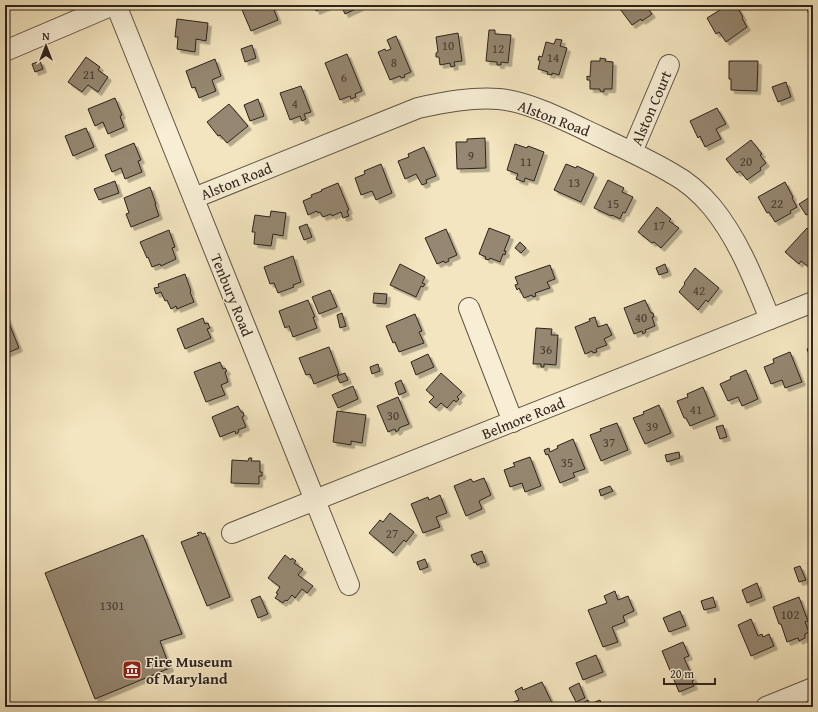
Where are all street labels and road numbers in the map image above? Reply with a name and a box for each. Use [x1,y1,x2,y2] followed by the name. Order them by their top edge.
[626,67,676,149] street label: Alston Court
[515,95,593,141] street label: Alston Road
[197,157,275,205] street label: Alston Road
[206,250,258,340] street label: Tenbury Road
[479,392,567,444] street label: Belmore Road

